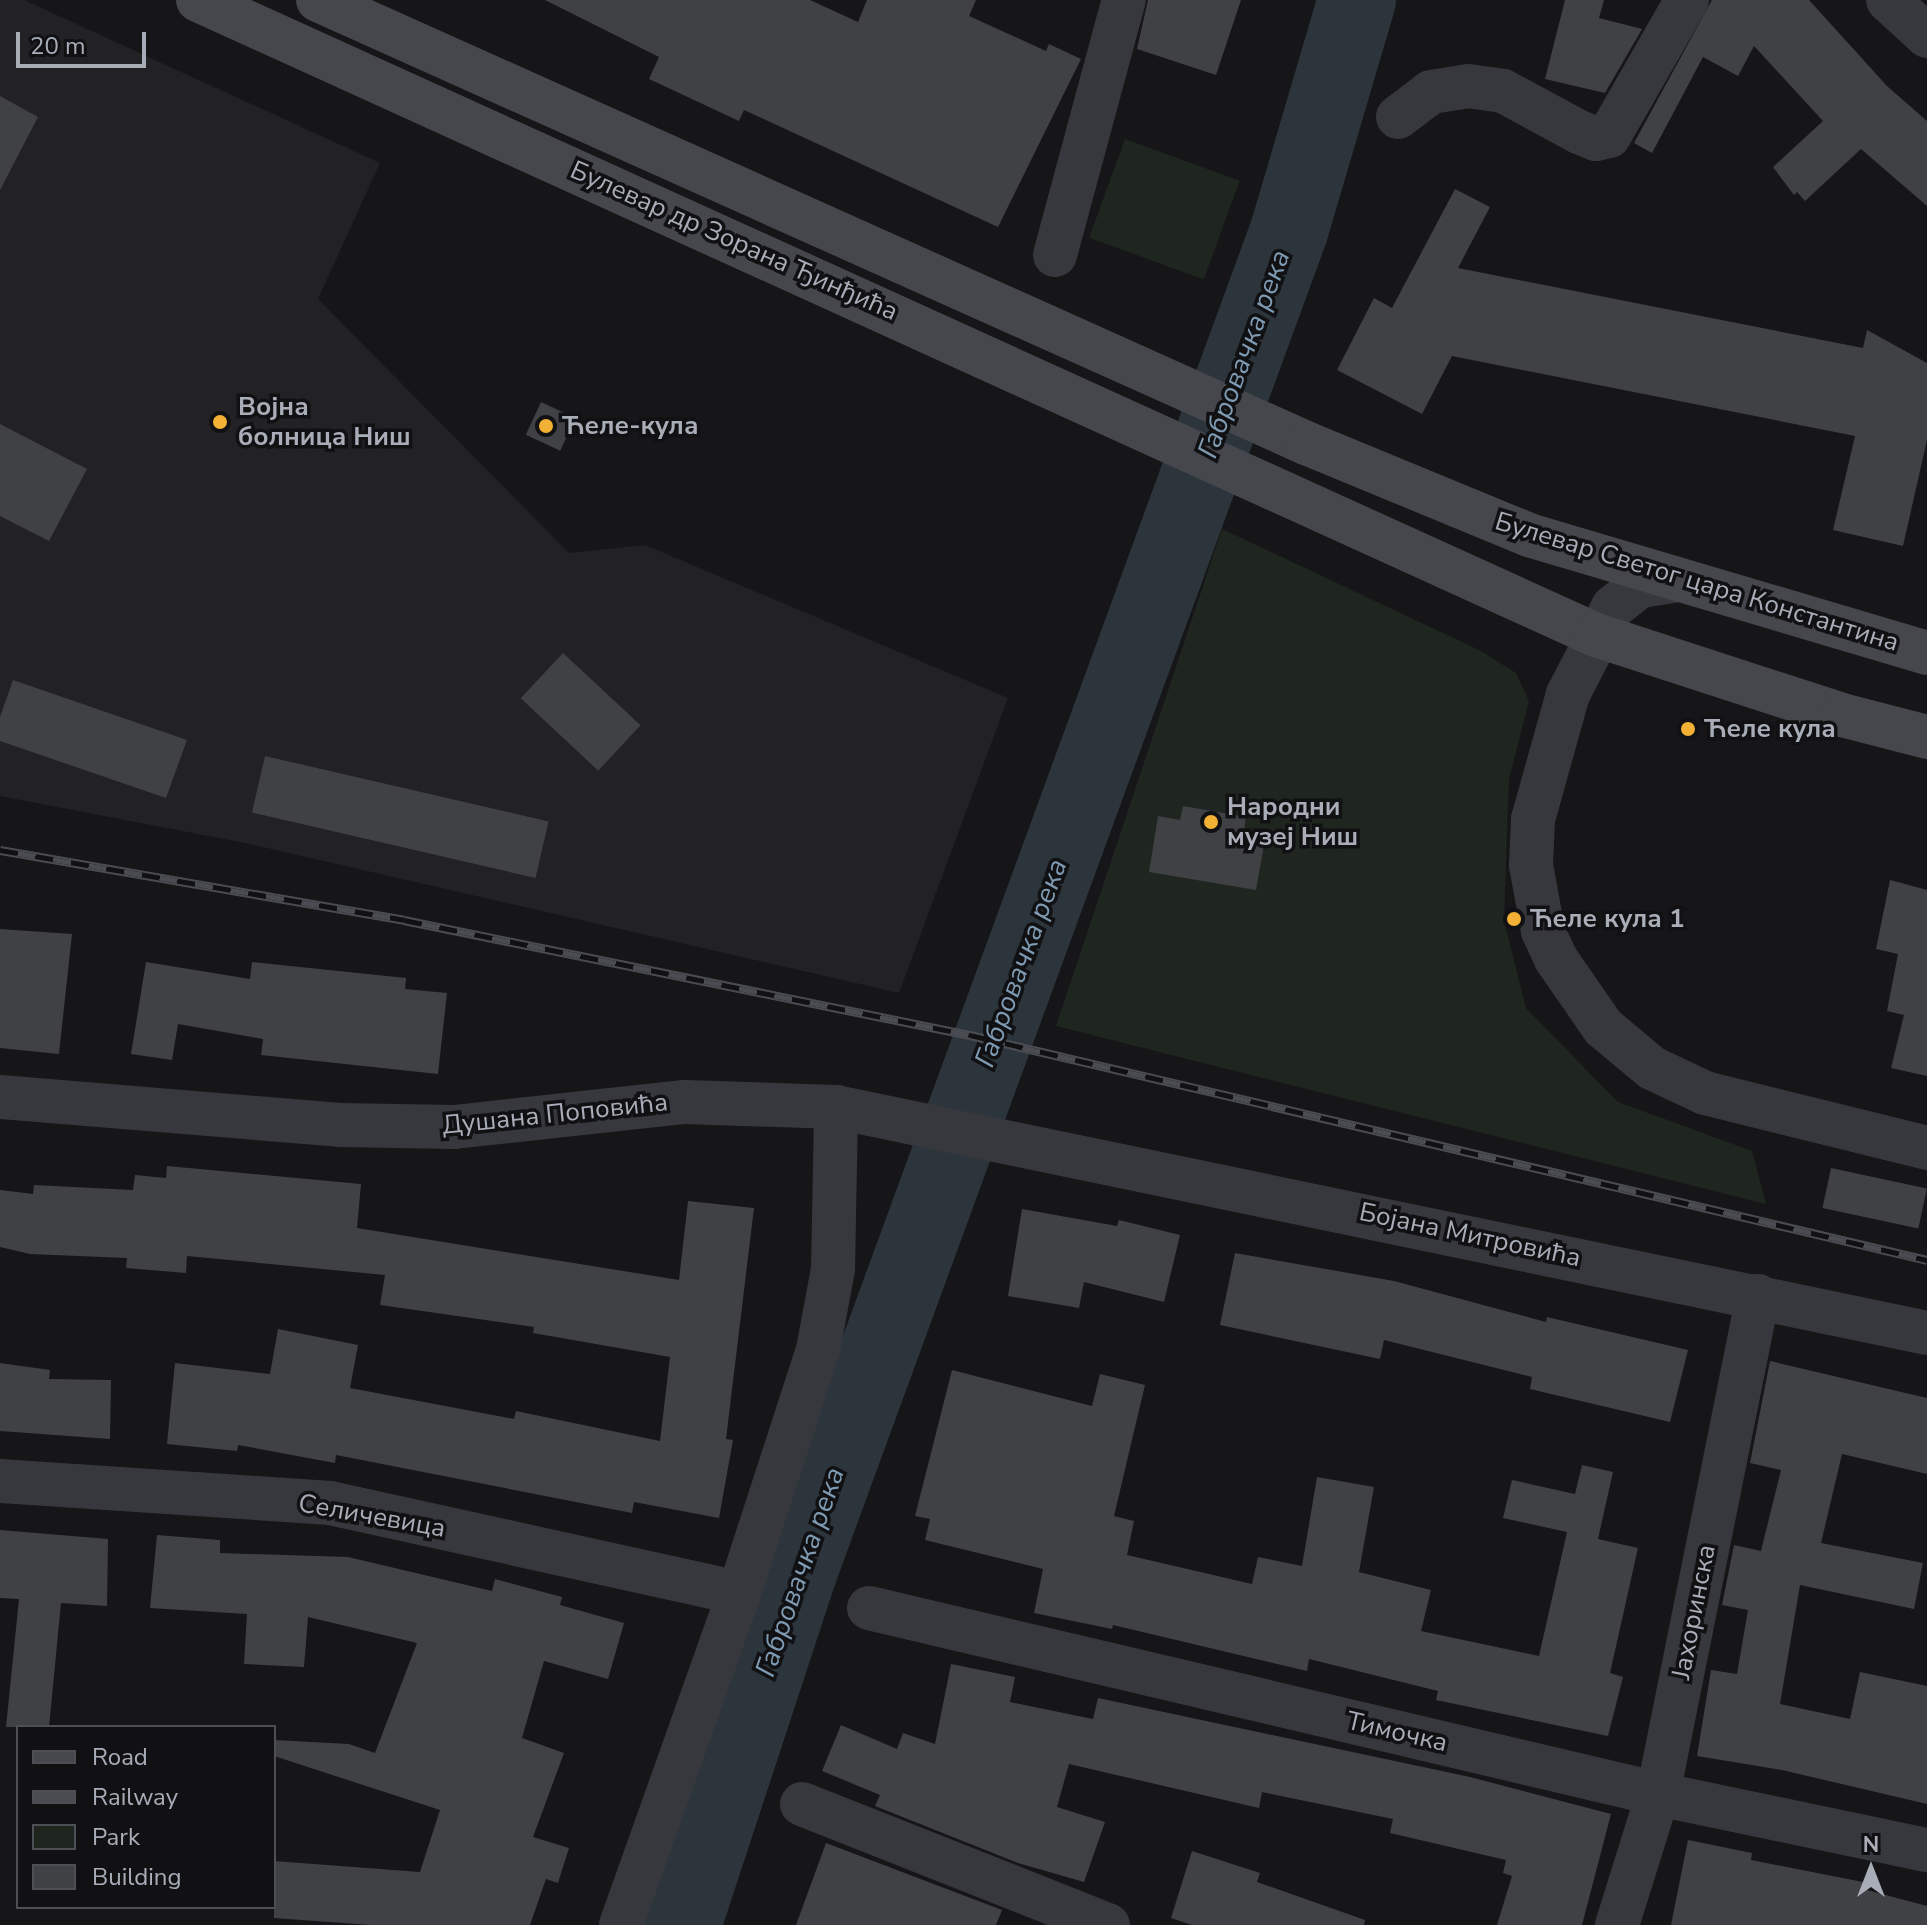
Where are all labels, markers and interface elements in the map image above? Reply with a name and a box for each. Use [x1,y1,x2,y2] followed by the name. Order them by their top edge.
[20,16,150,66] scale bar
[30,30,86,62] text: 20 m
[565,155,903,327] street label: Булевар др Зорана Ђинђића
[1191,245,1297,463] water label: Габровачка река
[238,391,411,452] place label: Војна болница Ниш
[562,410,698,442] place label: Ћеле-кула
[209,411,231,433] marker: Војна болница Ниш
[537,417,555,435] marker: Ћеле-кула
[1491,506,1903,658] street label: Булевар Светог цара Константина
[1704,713,1836,745] place label: Ћеле кула
[1679,720,1697,738] marker: Ћеле кула
[1227,791,1358,852] place label: Народни музеј Ниш
[1202,813,1220,831] marker: Народни музеј Ниш
[968,854,1074,1072] water label: Габровачка река
[1530,903,1684,935] place label: Ћеле кула 1
[1505,910,1523,928] marker: Ћеле кула 1
[441,1087,669,1141] street label: Душана Поповића
[1356,1196,1584,1274] street label: Бојана Митровића
[748,1463,852,1681] water label: Габровачка река
[296,1488,448,1544] street label: Селичевица
[1666,1542,1722,1682] street label: Јахоринска
[1343,1705,1451,1759] street label: Тимочка
[16,1725,276,1909] legend
[92,1741,148,1773] text: Road
[92,1781,178,1813] text: Railway
[92,1821,140,1853] text: Park
[1831,1829,1911,1909] north arrow
[1863,1830,1879,1860] text: N
[92,1861,182,1893] text: Building

